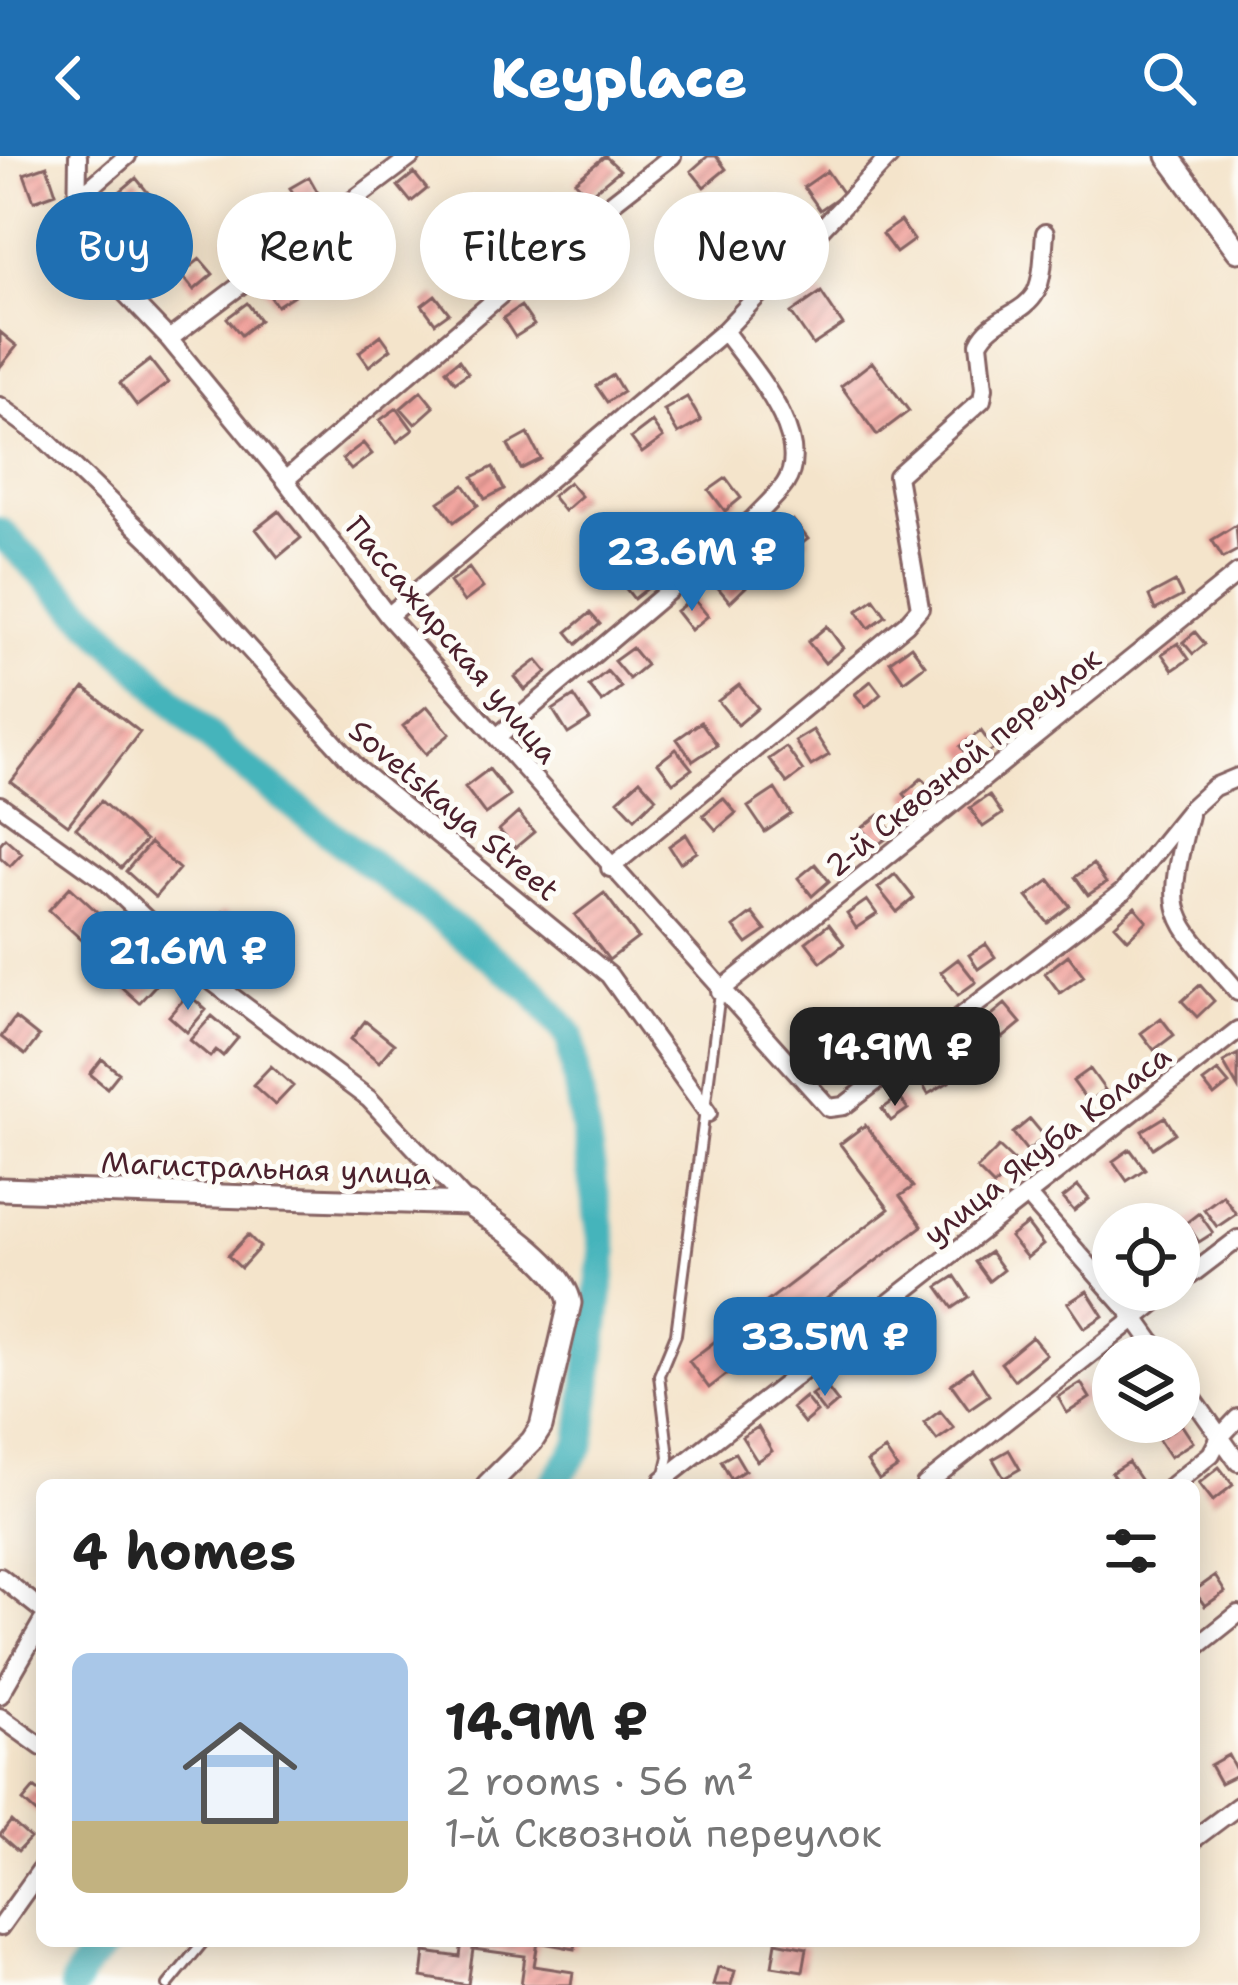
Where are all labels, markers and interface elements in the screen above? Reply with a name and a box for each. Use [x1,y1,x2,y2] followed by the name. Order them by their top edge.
[491,42,747,114] text: Keyplace
[36,45,102,111] icon: back
[1136,45,1202,111] icon: search
[36,192,193,300] chip: Buy
[217,192,396,300] chip: Rent
[420,192,630,300] chip: Filters
[654,192,829,300] chip: New
[336,508,568,773] street label: Пассажирская улица
[581,512,803,614] pin: 23.6M ₽
[606,525,778,577] text: 23.6M ₽
[816,638,1110,886] street label: 2-й Сквозной переулок
[340,710,568,910] street label: Sovetskaya Street
[77,911,299,1013] pin: 21.6M ₽
[108,924,268,976] text: 21.6M ₽
[784,1007,1006,1109] pin: 14.9M ₽
[817,1020,973,1072] text: 14.9M ₽
[915,1035,1179,1254] street label: улица Якуба Коласа
[100,1142,432,1194] street label: Магистральная улица
[1092,1203,1200,1443] map controls
[1092,1203,1200,1311] button: locate
[714,1297,936,1399] pin: 33.5M ₽
[741,1310,909,1362] text: 33.5M ₽
[1092,1335,1200,1443] button: layers
[72,1517,296,1585] text: 4 homes
[1098,1518,1164,1584] icon: filters
[444,1687,649,1755] text: 14.9M ₽
[168,1701,312,1845] icon: home
[444,1755,754,1807] text: 2 rooms · 56 m²
[444,1807,882,1859] text: 1-й Сквозной переулок

